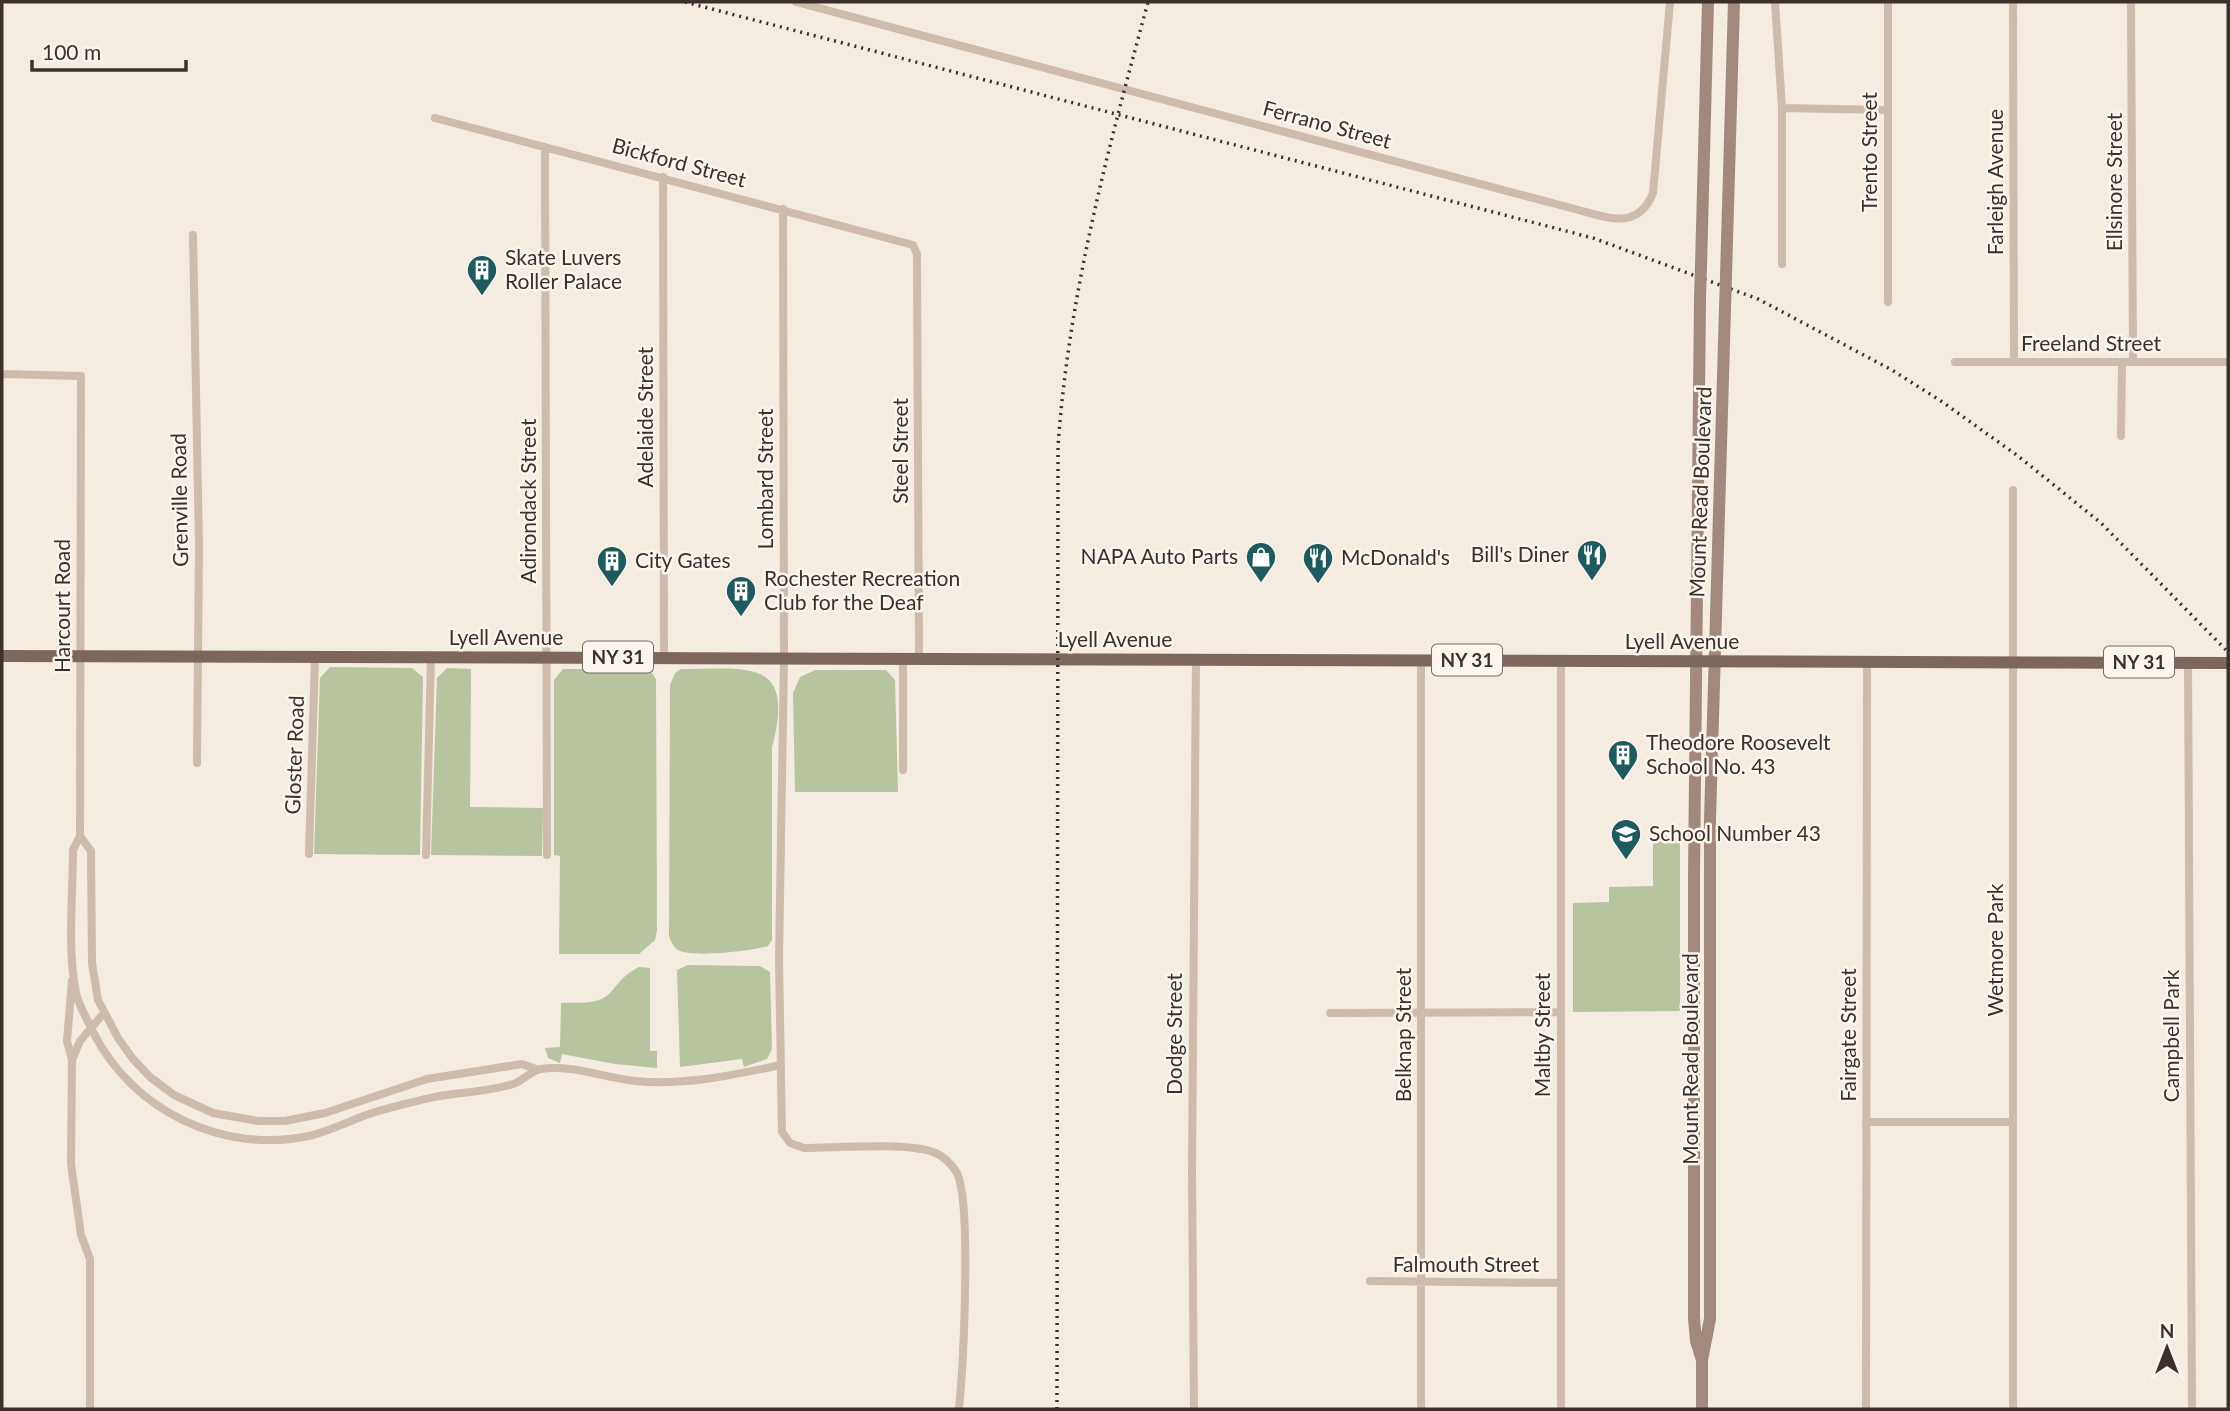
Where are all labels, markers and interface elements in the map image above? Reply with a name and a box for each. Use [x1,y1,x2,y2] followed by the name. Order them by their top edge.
[32,28,186,72] scale bar
[42,39,101,64] text: 100 m
[1856,92,1881,212] street label: Trento Street
[1260,94,1395,153] street label: Ferrano Street
[1982,109,2007,255] street label: Farleigh Avenue
[2101,112,2126,251] street label: Ellsinore Street
[610,132,750,192] street label: Bickford Street
[505,244,622,293] place label: Skate Luvers Roller Palace
[465,253,499,297] building icon: Skate Luvers Roller Palace
[2021,330,2161,355] street label: Freeland Street
[632,346,657,487] street label: Adelaide Street
[1683,386,1716,598] street label: Mount Read Boulevard
[887,397,912,504] street label: Steel Street
[752,408,777,550] street label: Lombard Street
[515,418,540,584] street label: Adirondack Street
[165,433,192,567] street label: Grenville Road
[1575,538,1609,582] restaurant icon: Bill's Diner
[49,539,74,673] street label: Harcourt Road
[1244,540,1278,584] shop icon: NAPA Auto Parts
[1301,541,1335,585] restaurant icon: McDonald's
[1471,541,1569,566] place label: Bill's Diner
[1081,543,1238,568] place label: NAPA Auto Parts
[595,544,629,588] building icon: City Gates
[1341,544,1450,569] place label: McDonald's
[635,547,731,572] place label: City Gates
[764,565,960,614] place label: Rochester Recreation Club for the Deaf
[724,574,758,618] building icon: Rochester Recreation Club for the Deaf
[449,624,563,649] street label: Lyell Avenue
[1058,626,1172,651] street label: Lyell Avenue
[1625,628,1739,653] street label: Lyell Avenue
[583,642,653,672] road number: NY 31
[1432,645,1502,676] road number: NY 31
[2104,646,2174,678] road number: NY 31
[279,695,308,815] street label: Gloster Road
[1646,729,1831,778] place label: Theodore Roosevelt School No. 43
[1606,738,1640,782] building icon: Theodore Roosevelt School No. 43
[1609,817,1643,861] school or university icon: School Number 43
[1649,820,1821,845] place label: School Number 43
[1982,883,2007,1016] street label: Wetmore Park
[1677,953,1702,1165] street label: Mount Read Boulevard
[1390,967,1415,1102] street label: Belknap Street
[1835,968,1860,1102] street label: Fairgate Street
[2158,969,2183,1102] street label: Campbell Park
[1529,972,1554,1097] street label: Maltby Street
[1161,973,1186,1095] street label: Dodge Street
[1393,1251,1540,1276] street label: Falmouth Street
[2132,1313,2202,1383] north arrow
[2160,1319,2174,1342] text: N

